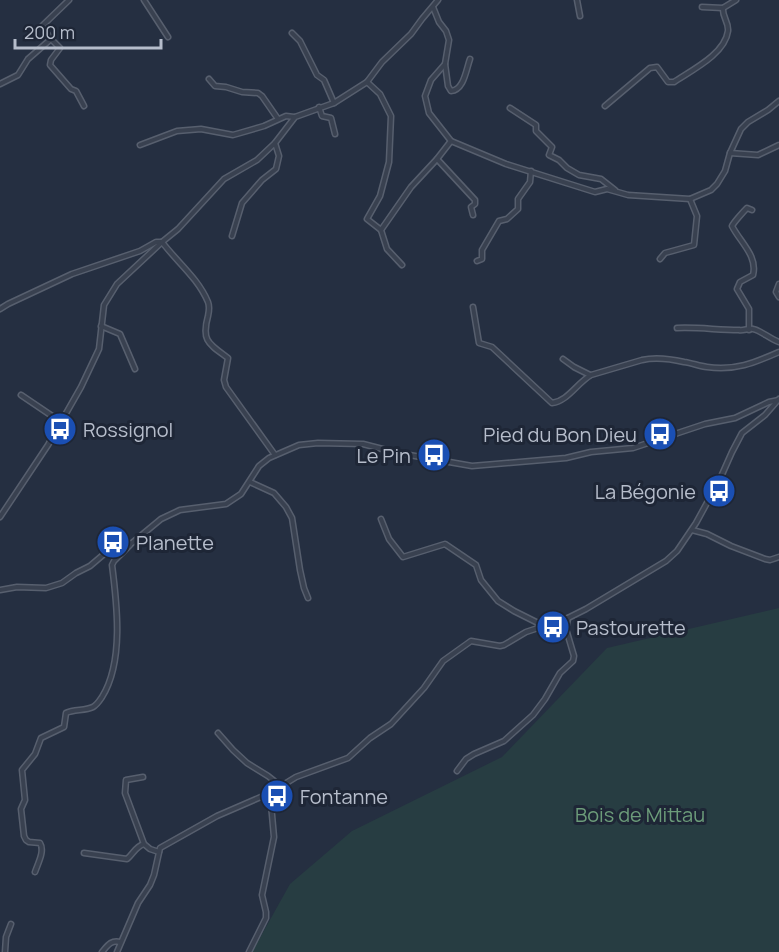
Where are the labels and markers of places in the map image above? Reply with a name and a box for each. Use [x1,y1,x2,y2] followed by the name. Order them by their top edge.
[42,411,78,447] bus stop icon: Rossignol
[83,416,173,443] place label: Rossignol
[642,416,678,452] bus stop icon: Pied du Bon Dieu
[483,421,637,448] place label: Pied du Bon Dieu
[416,437,452,473] bus stop icon: Le Pin
[356,442,411,469] place label: Le Pin
[701,473,737,509] bus stop icon: La Bégonie
[595,478,696,505] place label: La Bégonie
[95,524,131,560] bus stop icon: Planette
[136,529,214,556] place label: Planette
[535,609,571,645] bus stop icon: Pastourette
[576,614,686,641] place label: Pastourette
[259,778,295,814] bus stop icon: Fontanne
[300,783,388,810] place label: Fontanne

